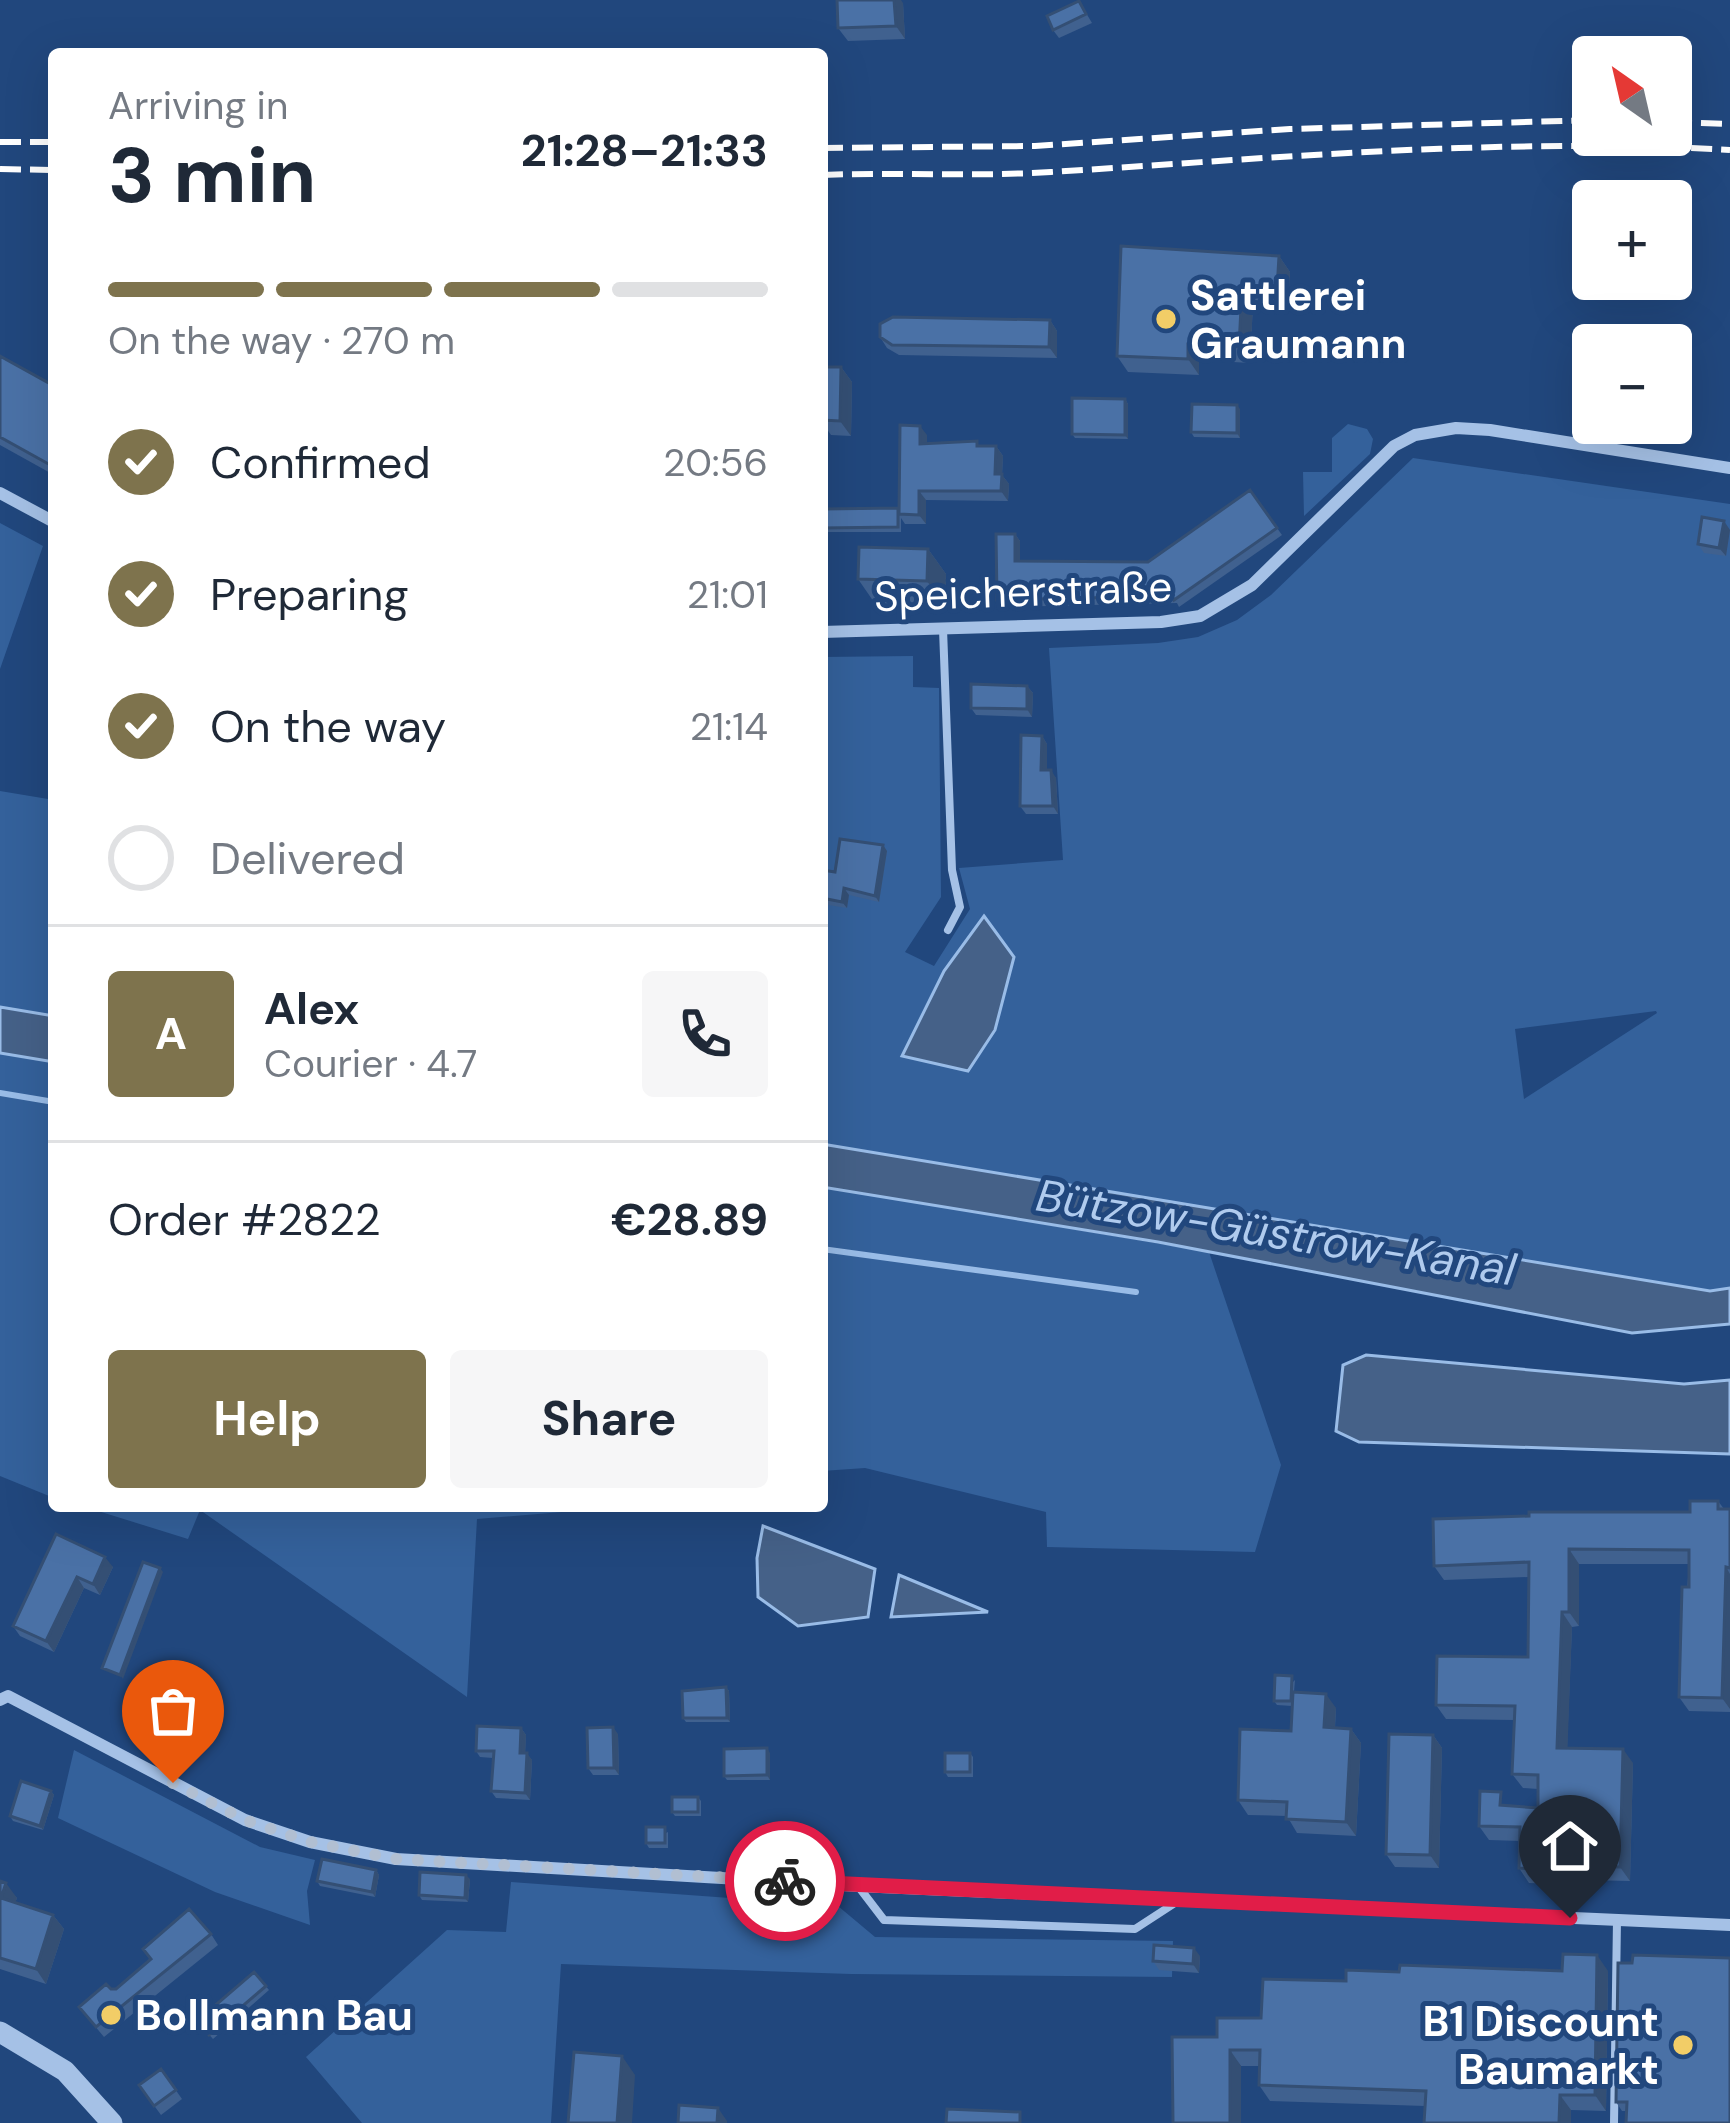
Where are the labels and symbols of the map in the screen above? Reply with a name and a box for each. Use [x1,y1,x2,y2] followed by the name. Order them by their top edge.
[1572,36,1692,156] north arrow
[1190,268,1406,371] place label: Sattlerei Graumann
[1153,306,1179,332] marker: Sattlerei Graumann
[873,559,1173,624] street label: Speicherstraße
[1032,1165,1521,1300] water label: Bützow-Güstrow-Kanal
[122,1660,224,1783] pin
[1519,1795,1621,1918] pin
[725,1821,845,1941] courier
[135,1988,413,2043] place label: Bollmann Bau
[1422,1994,1659,2097] place label: B1 Discount Baumarkt
[98,2002,124,2028] marker: Bollmann Bau
[1670,2032,1696,2058] marker: B1 Discount Baumarkt

